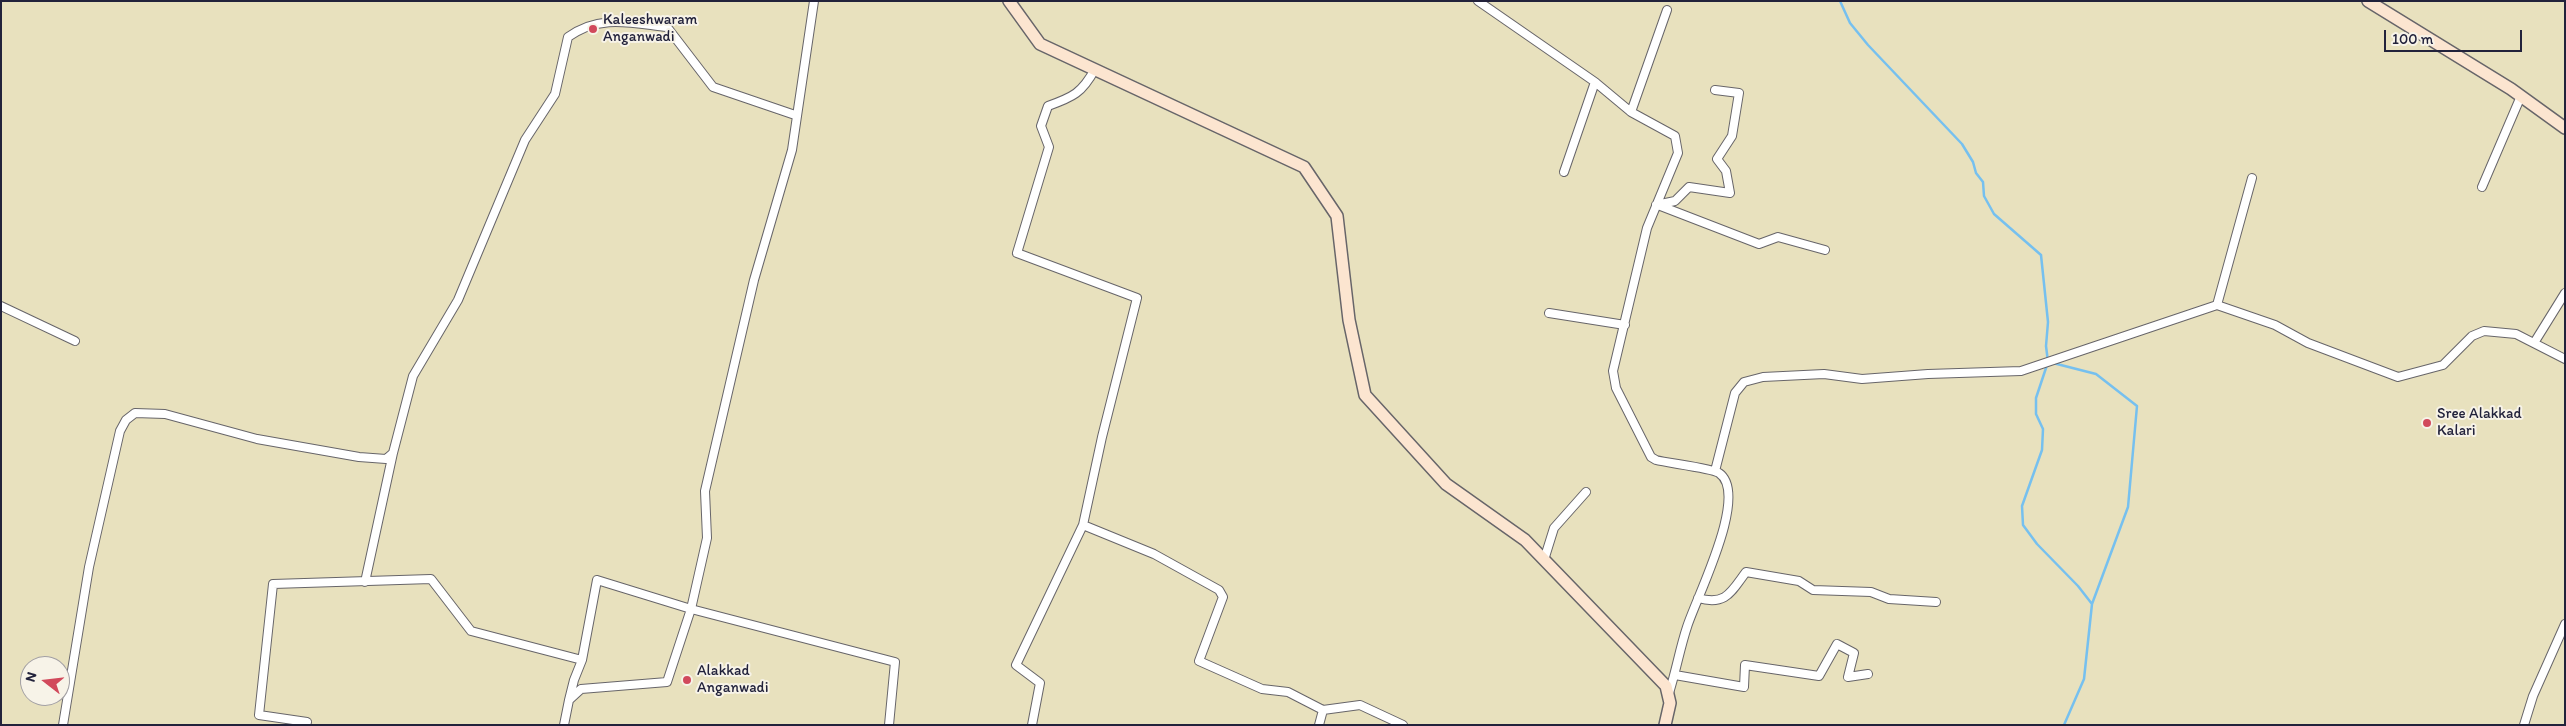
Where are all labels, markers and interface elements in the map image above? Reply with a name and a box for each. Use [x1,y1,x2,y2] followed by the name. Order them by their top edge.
[603,11,697,46] place label: Kaleeshwaram Anganwadi
[2386,20,2524,52] scale bar
[587,23,599,35] marker: Kaleeshwaram Anganwadi
[2392,30,2433,48] text: 100 m
[2437,405,2522,440] place label: Sree Alakkad Kalari
[2421,417,2433,429] marker: Sree Alakkad Kalari
[20,656,70,706] north arrow
[697,662,768,697] place label: Alakkad Anganwadi
[22,670,41,684] text: N
[681,674,693,686] marker: Alakkad Anganwadi

